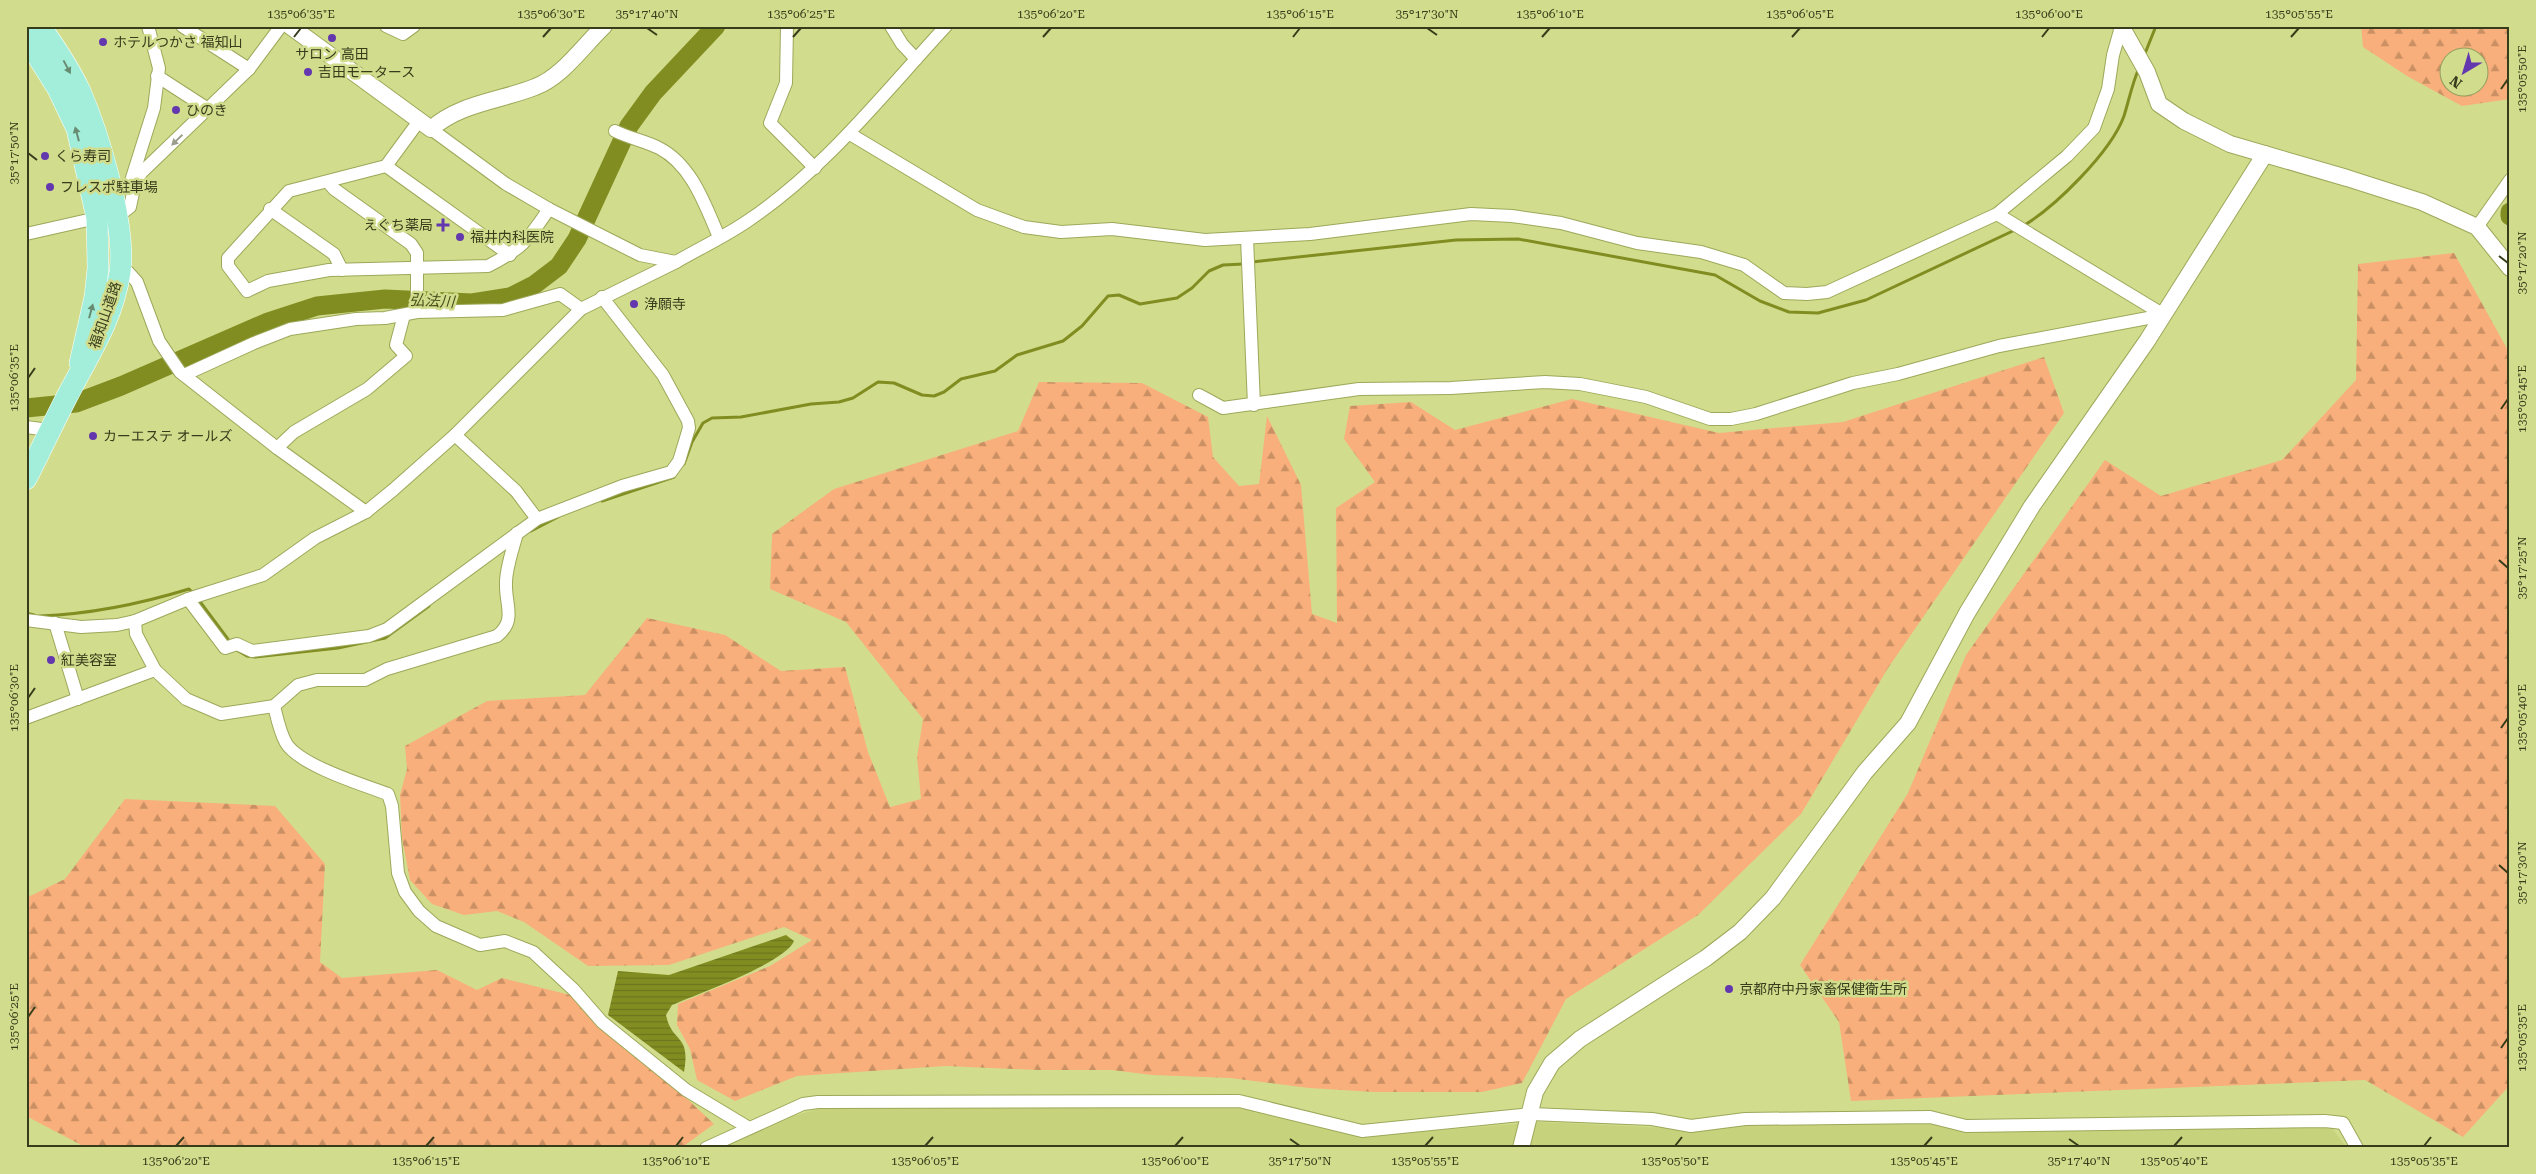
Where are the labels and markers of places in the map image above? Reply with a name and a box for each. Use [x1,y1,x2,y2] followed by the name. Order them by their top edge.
[326,32,338,44] marker: サロン 高田
[113,34,243,50] place label: ホテルつかさ 福知山
[97,36,109,48] marker: ホテルつかさ 福知山
[295,46,369,62] place label: サロン 高田
[318,64,415,80] place label: 吉田モータース
[302,66,314,78] marker: 吉田モータース
[186,102,228,118] place label: ひのき
[170,104,182,116] marker: ひのき
[55,148,111,164] place label: くら寿司
[39,150,51,162] marker: くら寿司
[60,179,158,195] place label: フレスポ駐車場
[44,181,56,193] marker: フレスポ駐車場
[363,217,433,233] place label: えぐち薬局
[437,219,449,231] marker: えぐち薬局
[470,229,554,245] place label: 福井内科医院
[454,231,466,243] marker: 福井内科医院
[644,296,686,312] place label: 浄願寺
[628,298,640,310] marker: 浄願寺
[103,428,233,444] place label: カーエステ オールズ
[87,430,99,442] marker: カーエステ オールズ
[61,652,117,668] place label: 紅美容室
[45,654,57,666] marker: 紅美容室
[1739,981,1907,997] place label: 京都府中丹家畜保健衛生所
[1723,983,1735,995] marker: 京都府中丹家畜保健衛生所

